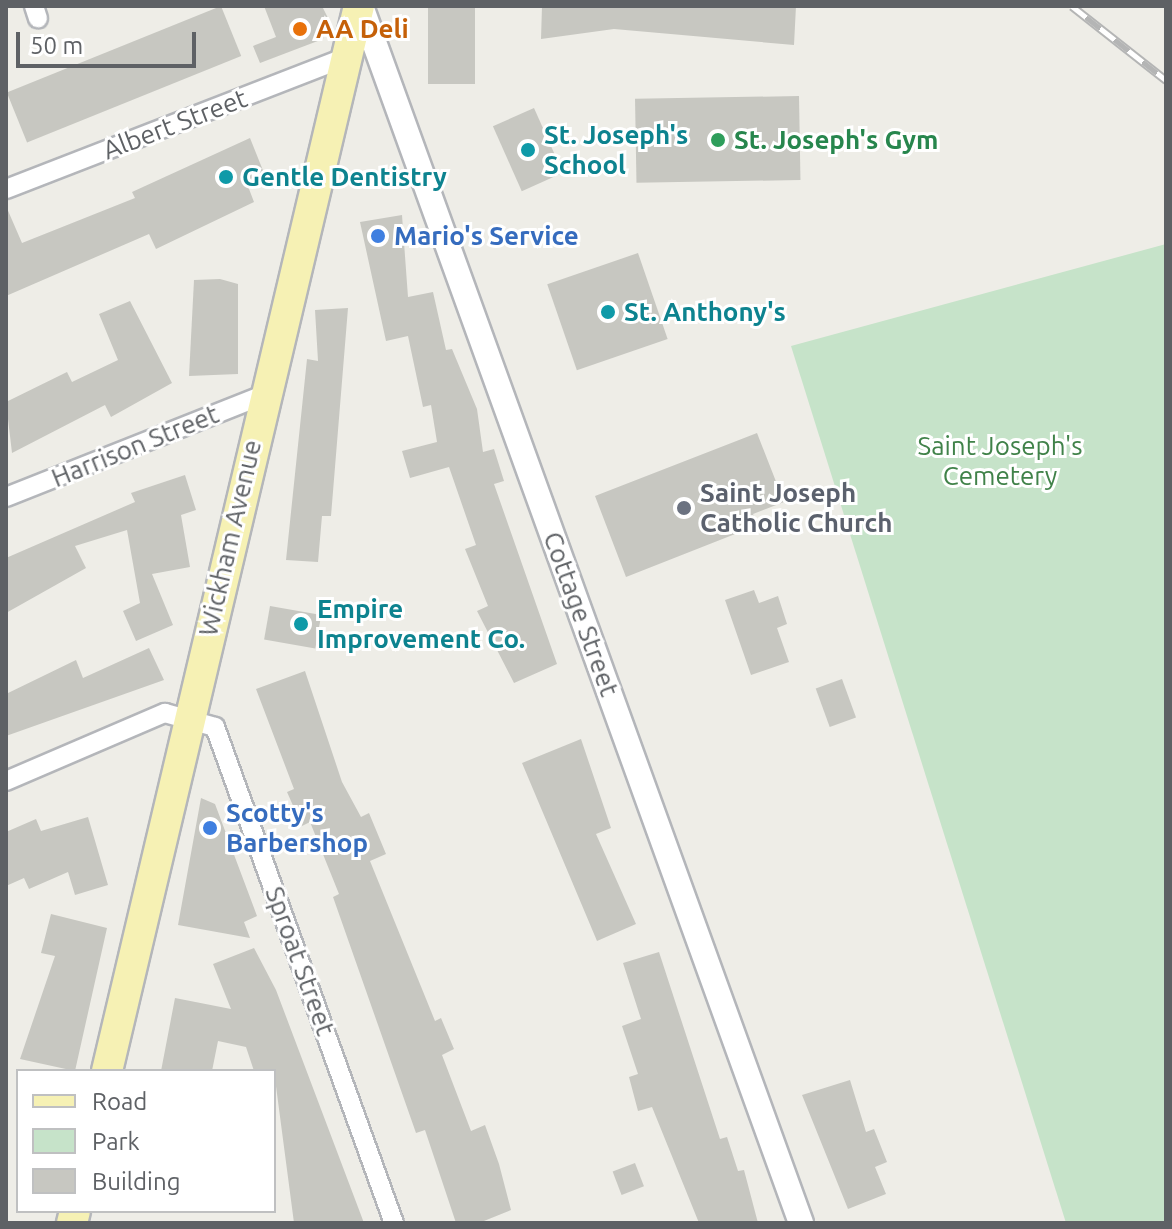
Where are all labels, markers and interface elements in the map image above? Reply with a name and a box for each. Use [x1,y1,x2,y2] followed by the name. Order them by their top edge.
[316,13,409,45] place label: AA Deli
[20,16,200,66] scale bar
[291,20,309,38] marker: AA Deli
[30,32,83,59] text: 50 m
[99,82,251,166] street label: Albert Street
[544,119,688,180] place label: St. Joseph's School
[734,124,938,156] place label: St. Joseph's Gym
[709,131,727,149] marker: St. Joseph's Gym
[519,141,537,159] marker: St. Joseph's School
[242,161,447,193] place label: Gentle Dentistry
[217,168,235,186] marker: Gentle Dentistry
[394,220,579,252] place label: Mario's Service
[369,227,387,245] marker: Mario's Service
[624,296,786,328] place label: St. Anthony's
[599,303,617,321] marker: St. Anthony's
[47,398,223,494] street label: Harrison Street
[918,430,1082,492] park label: Saint Joseph's Cemetery
[192,437,268,639] street label: Wickham Avenue
[700,477,893,538] place label: Saint Joseph Catholic Church
[675,499,693,517] marker: Saint Joseph Catholic Church
[537,528,625,700] street label: Cottage Street
[317,593,525,654] place label: Empire Improvement Co.
[292,615,310,633] marker: Empire Improvement Co.
[226,797,368,858] place label: Scotty's Barbershop
[201,819,219,837] marker: Scotty's Barbershop
[259,882,341,1040] street label: Sproat Street
[16,1069,276,1213] legend
[92,1088,147,1115] text: Road
[92,1128,140,1155] text: Park
[92,1168,180,1195] text: Building

